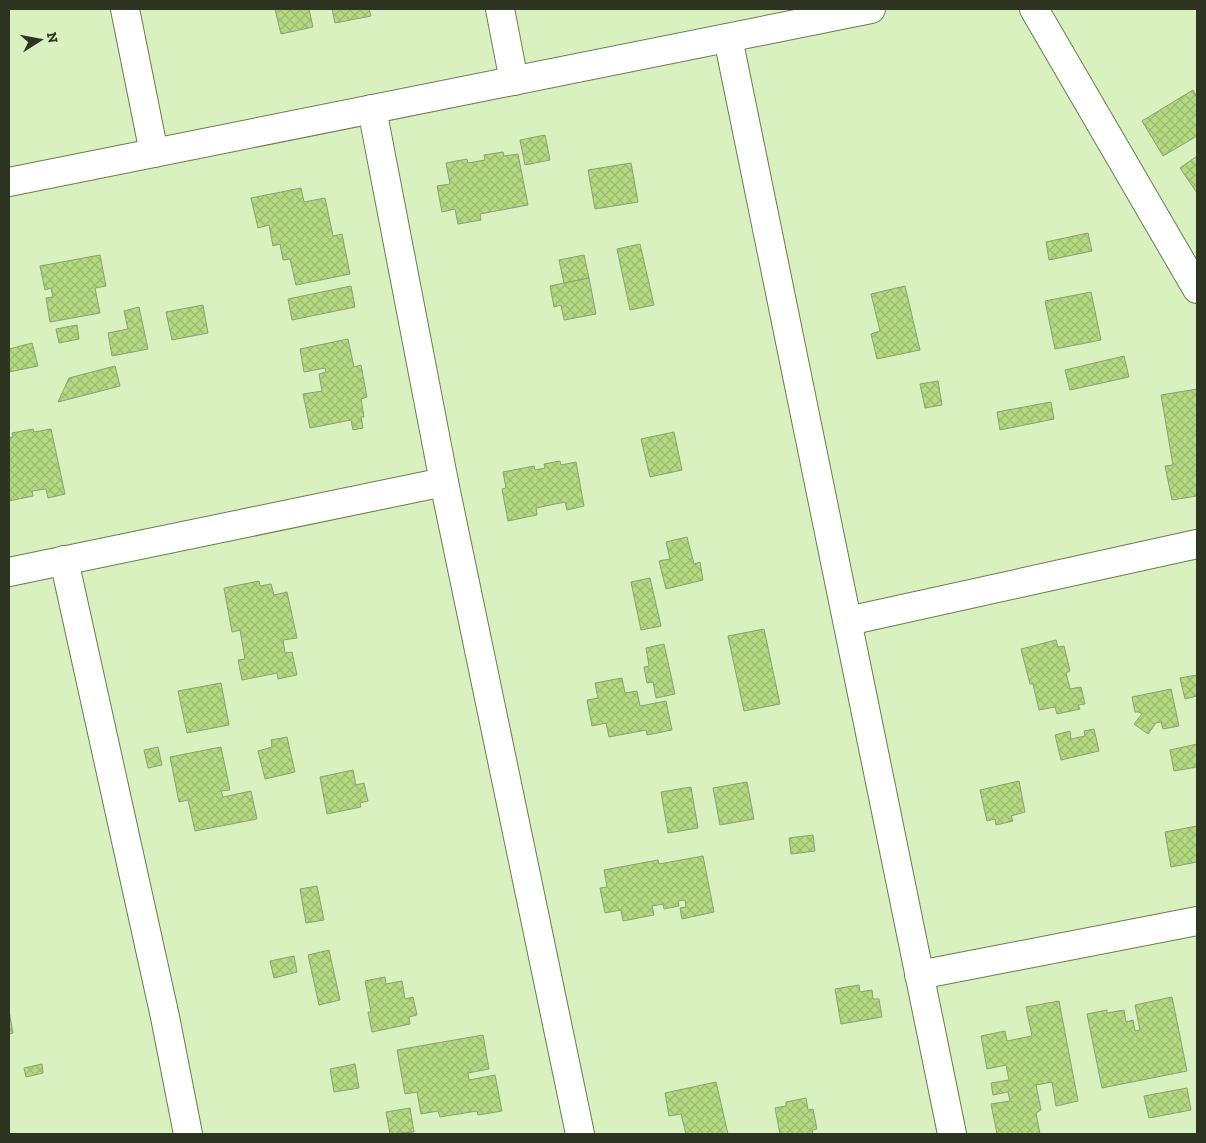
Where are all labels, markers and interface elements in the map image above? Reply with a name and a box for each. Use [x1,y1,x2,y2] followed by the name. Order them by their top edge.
[15,15,65,65] north arrow
[43,31,62,45] text: N

